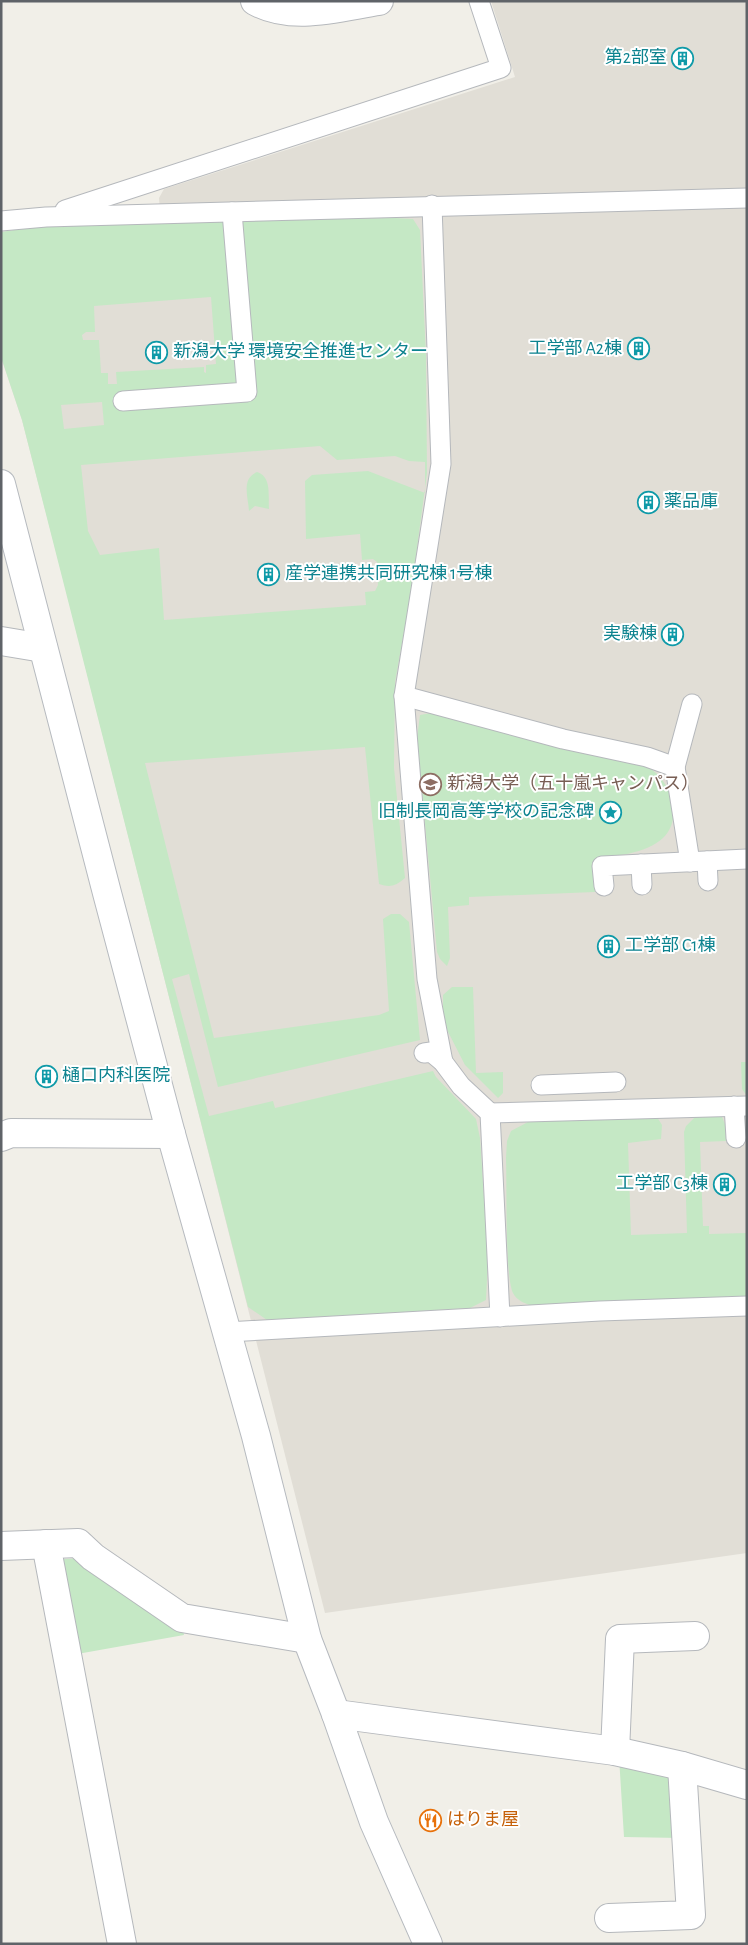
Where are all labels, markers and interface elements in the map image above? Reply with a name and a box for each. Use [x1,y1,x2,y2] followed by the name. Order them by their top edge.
[671,46,695,70] building icon: 第2部室
[605,47,667,67] place label: 第2部室
[626,337,650,361] building icon: 工学部 A2棟
[528,338,622,358] place label: 工学部 A2棟
[145,340,169,364] building icon: 新潟大学 環境安全推進センター
[173,341,428,361] place label: 新潟大学 環境安全推進センター
[636,490,660,514] building icon: 薬品庫
[664,492,718,511] place label: 薬品庫
[257,562,281,586] building icon: 産学連携共同研究棟 1号棟
[285,563,492,583] place label: 産学連携共同研究棟 1号棟
[661,622,685,646] building icon: 実験棟
[603,623,657,643] place label: 実験棟
[419,772,443,796] school or university icon: 新潟大学（五十嵐キャンパス）
[447,773,699,793] place label: 新潟大学（五十嵐キャンパス）
[598,800,622,824] place icon: 旧制長岡高等学校の記念碑
[378,801,594,821] place label: 旧制長岡高等学校の記念碑
[597,934,621,958] building icon: 工学部 C1棟
[625,935,716,955] place label: 工学部 C1棟
[34,1064,58,1088] building icon: 樋口内科医院
[62,1066,170,1085] place label: 樋口内科医院
[712,1172,736,1196] building icon: 工学部 C3棟
[616,1173,708,1193] place label: 工学部 C3棟
[419,1808,443,1832] restaurant icon: はりま屋
[447,1810,519,1829] place label: はりま屋

